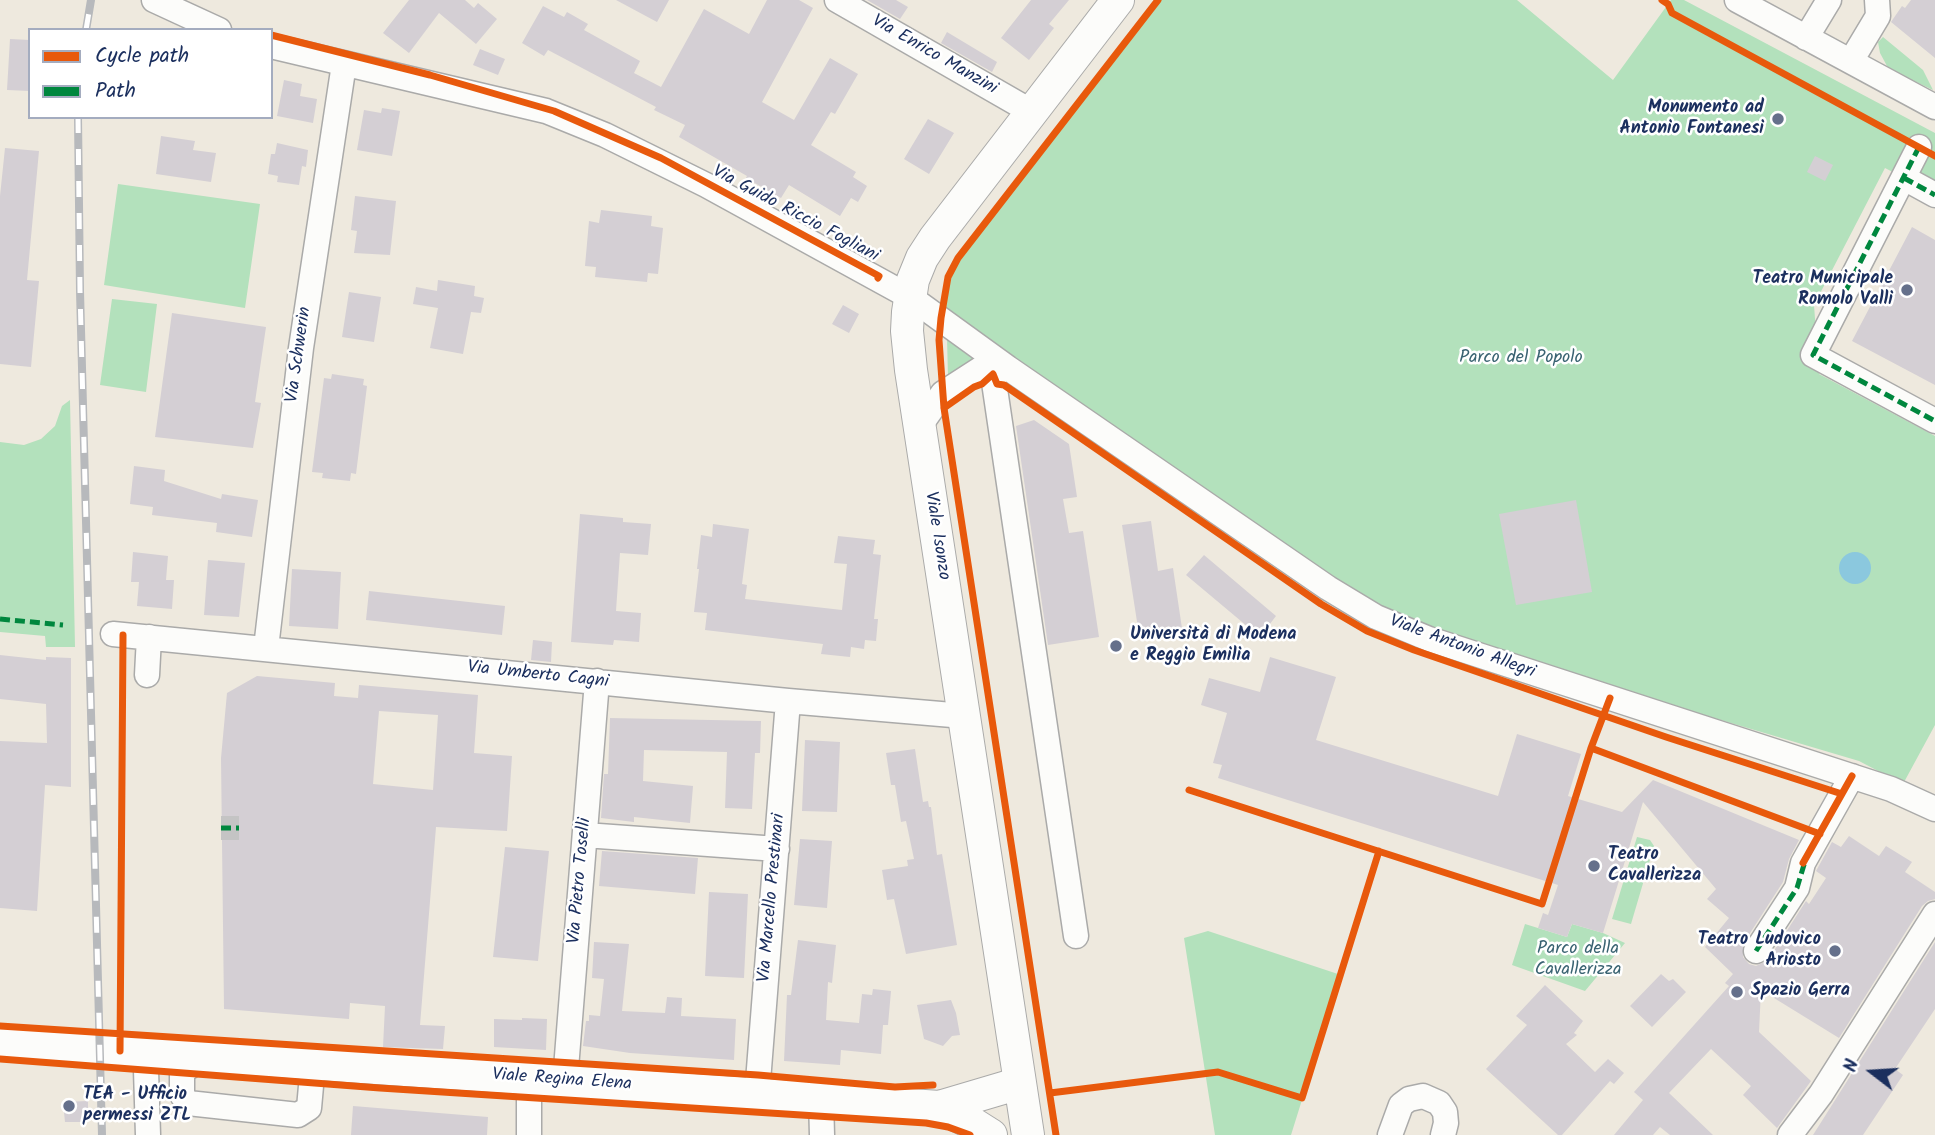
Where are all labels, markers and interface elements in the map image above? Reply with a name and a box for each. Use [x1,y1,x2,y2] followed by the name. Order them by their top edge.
[867,11,1001,101] street label: Via Enrico Manzini
[28,28,273,119] legend
[95,40,189,73] text: Cycle path
[95,75,136,108] text: Path
[1619,98,1764,140] place label: Monumento ad Antonio Fontanesi
[1770,111,1786,127] marker: Monumento ad Antonio Fontanesi
[708,162,882,268] street label: Via Guido Riccio Fogliani
[1753,269,1893,312] place label: Teatro Municipale Romolo Valli
[1899,282,1915,298] marker: Teatro Municipale Romolo Valli
[283,306,317,404] street label: Via Schwerin
[1459,348,1583,370] park label: Parco del Popolo
[918,490,954,582] street label: Viale Isonzo
[1386,612,1538,684] street label: Viale Antonio Allegri
[1130,625,1296,668] place label: Università di Modena e Reggio Emilia
[1108,638,1124,654] marker: Università di Modena e Reggio Emilia
[466,658,610,694] street label: Via Umberto Cagni
[755,813,791,983] street label: Via Marcello Prestinari
[565,817,597,945] street label: Via Pietro Toselli
[1608,845,1701,888] place label: Teatro Cavallerizza
[1586,858,1602,874] marker: Teatro Cavallerizza
[1698,930,1821,972] place label: Teatro Ludovico Ariosto
[1535,939,1621,982] park label: Parco della Cavallerizza
[1827,943,1843,959] marker: Teatro Ludovico Ariosto
[1751,981,1850,1003] place label: Spazio Gerra
[1729,984,1745,1000] marker: Spazio Gerra
[1837,1037,1907,1107] north arrow
[1836,1056,1868,1076] text: N
[492,1065,632,1097] street label: Viale Regina Elena
[83,1085,191,1128] place label: TEA - Ufficio permessi ZTL
[61,1098,77,1114] marker: TEA - Ufficio permessi ZTL

